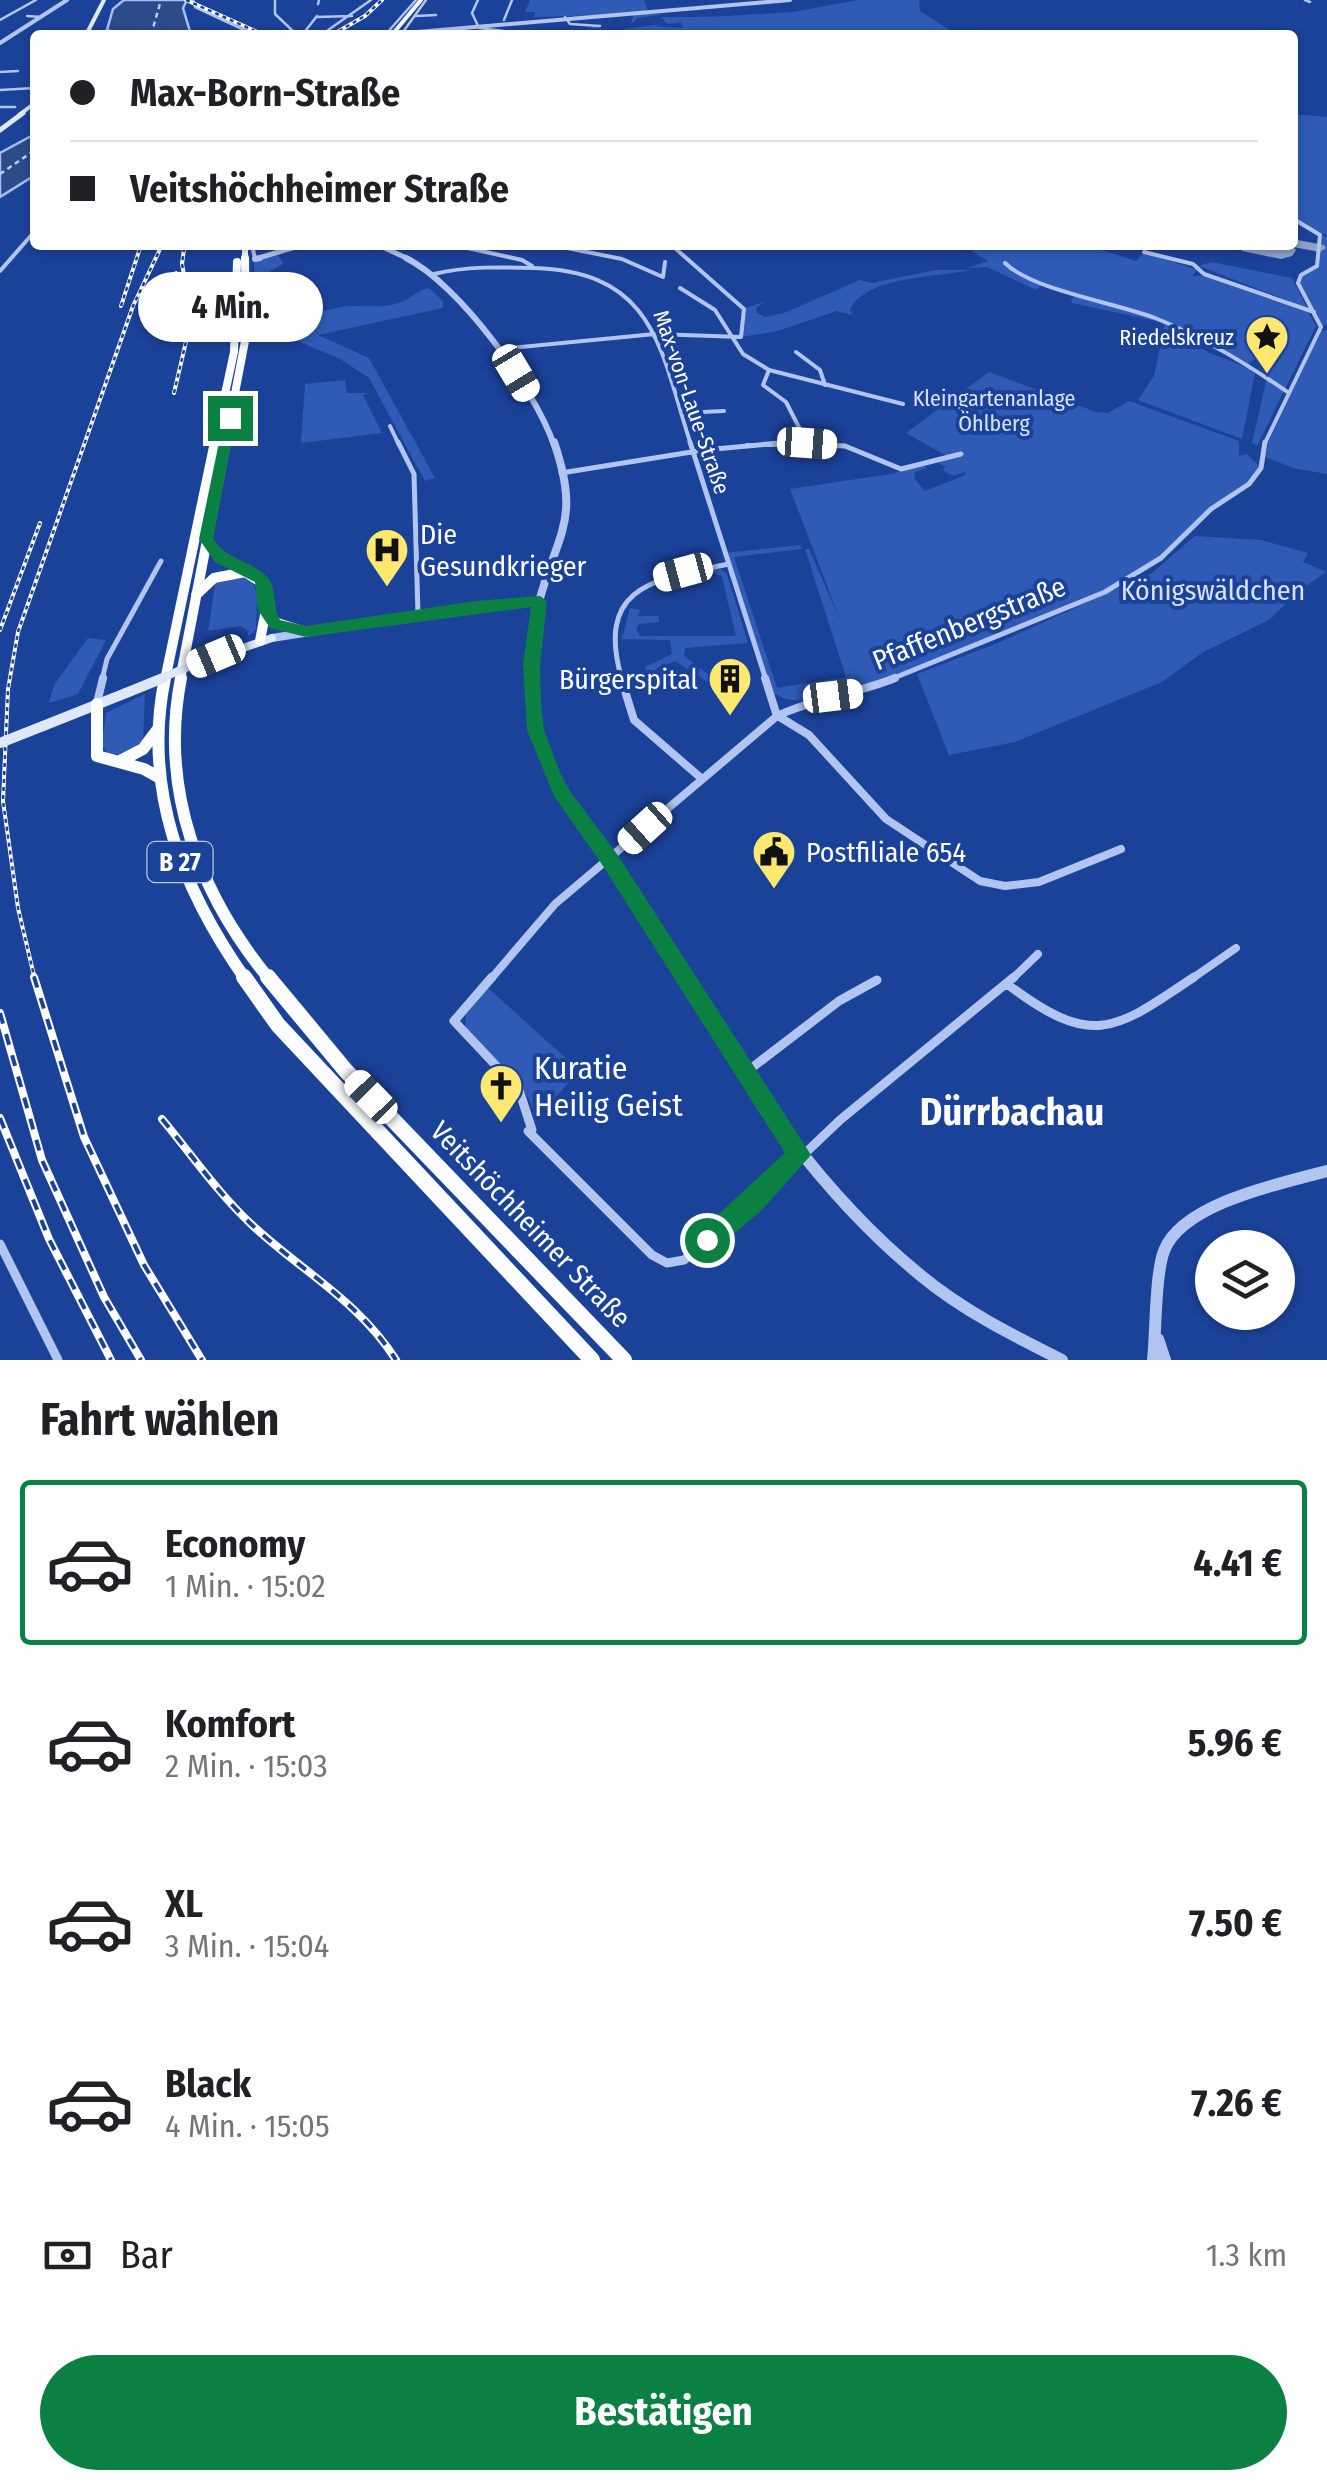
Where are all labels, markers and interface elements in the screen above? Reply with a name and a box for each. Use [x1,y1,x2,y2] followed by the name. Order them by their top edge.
[130,70,400,116] text: Max-Born-Straße
[130,166,509,212] text: Veitshöchheimer Straße
[138,273,322,343] callout: 4 Min.
[191,288,270,326] text: 4 Min.
[647,307,736,498] street label: Max-von-Laue-Straße
[1244,314,1290,375] place icon: Riedelskreuz
[1119,324,1234,351] place label: Riedelskreuz
[488,340,544,406] car
[913,385,1075,437] park label: Kleingartenanlage Öhlberg
[208,396,253,441] route end
[776,426,838,460] car
[420,518,586,583] place label: Die Gesundkrieger
[364,527,410,588] hospital icon: Die Gesundkrieger
[650,550,716,594] car
[868,570,1071,677] street label: Pfaffenbergstraße
[1121,574,1305,607] park label: Königswäldchen
[183,630,249,682] car
[707,656,753,717] building icon: Bürgerspital
[559,663,698,696] place label: Bürgerspital
[801,677,865,715] car
[613,797,677,859] car
[751,829,797,890] public building icon: Postfiliale 654
[806,836,966,869] place label: Postfiliale 654
[148,842,212,882] road number: B 27
[534,1049,683,1124] place label: Kuratie Heilig Geist
[478,1063,524,1124] church icon: Kuratie Heilig Geist
[339,1065,403,1129] car
[920,1089,1104,1135] district label: Dürrbachau
[424,1114,638,1334] street label: Veitshöchheimer Straße
[685,1218,730,1263] route start
[1195,1230,1295,1330] map controls
[1195,1230,1295,1330] button: layers
[40,1393,279,1447] text: Fahrt wählen
[45,1518,135,1608] icon: car
[165,1521,305,1567] text: Economy
[1193,1540,1282,1586] text: 4.41 €
[165,1567,326,1605] text: 1 Min. · 15:02
[45,1698,135,1788] icon: car
[165,1701,295,1747] text: Komfort
[1188,1720,1282,1766] text: 5.96 €
[165,1747,328,1785] text: 2 Min. · 15:03
[45,1878,135,1968] icon: car
[165,1881,203,1927] text: XL
[1189,1900,1282,1946] text: 7.50 €
[165,1927,329,1965] text: 3 Min. · 15:04
[45,2058,135,2148] icon: car
[165,2061,251,2107] text: Black
[1191,2080,1282,2126] text: 7.26 €
[165,2107,330,2145] text: 4 Min. · 15:05
[40,2228,95,2283] icon: cash
[120,2232,173,2278] text: Bar
[1206,2236,1287,2274] text: 1.3 km
[40,2355,1287,2470] button: Bestätigen

